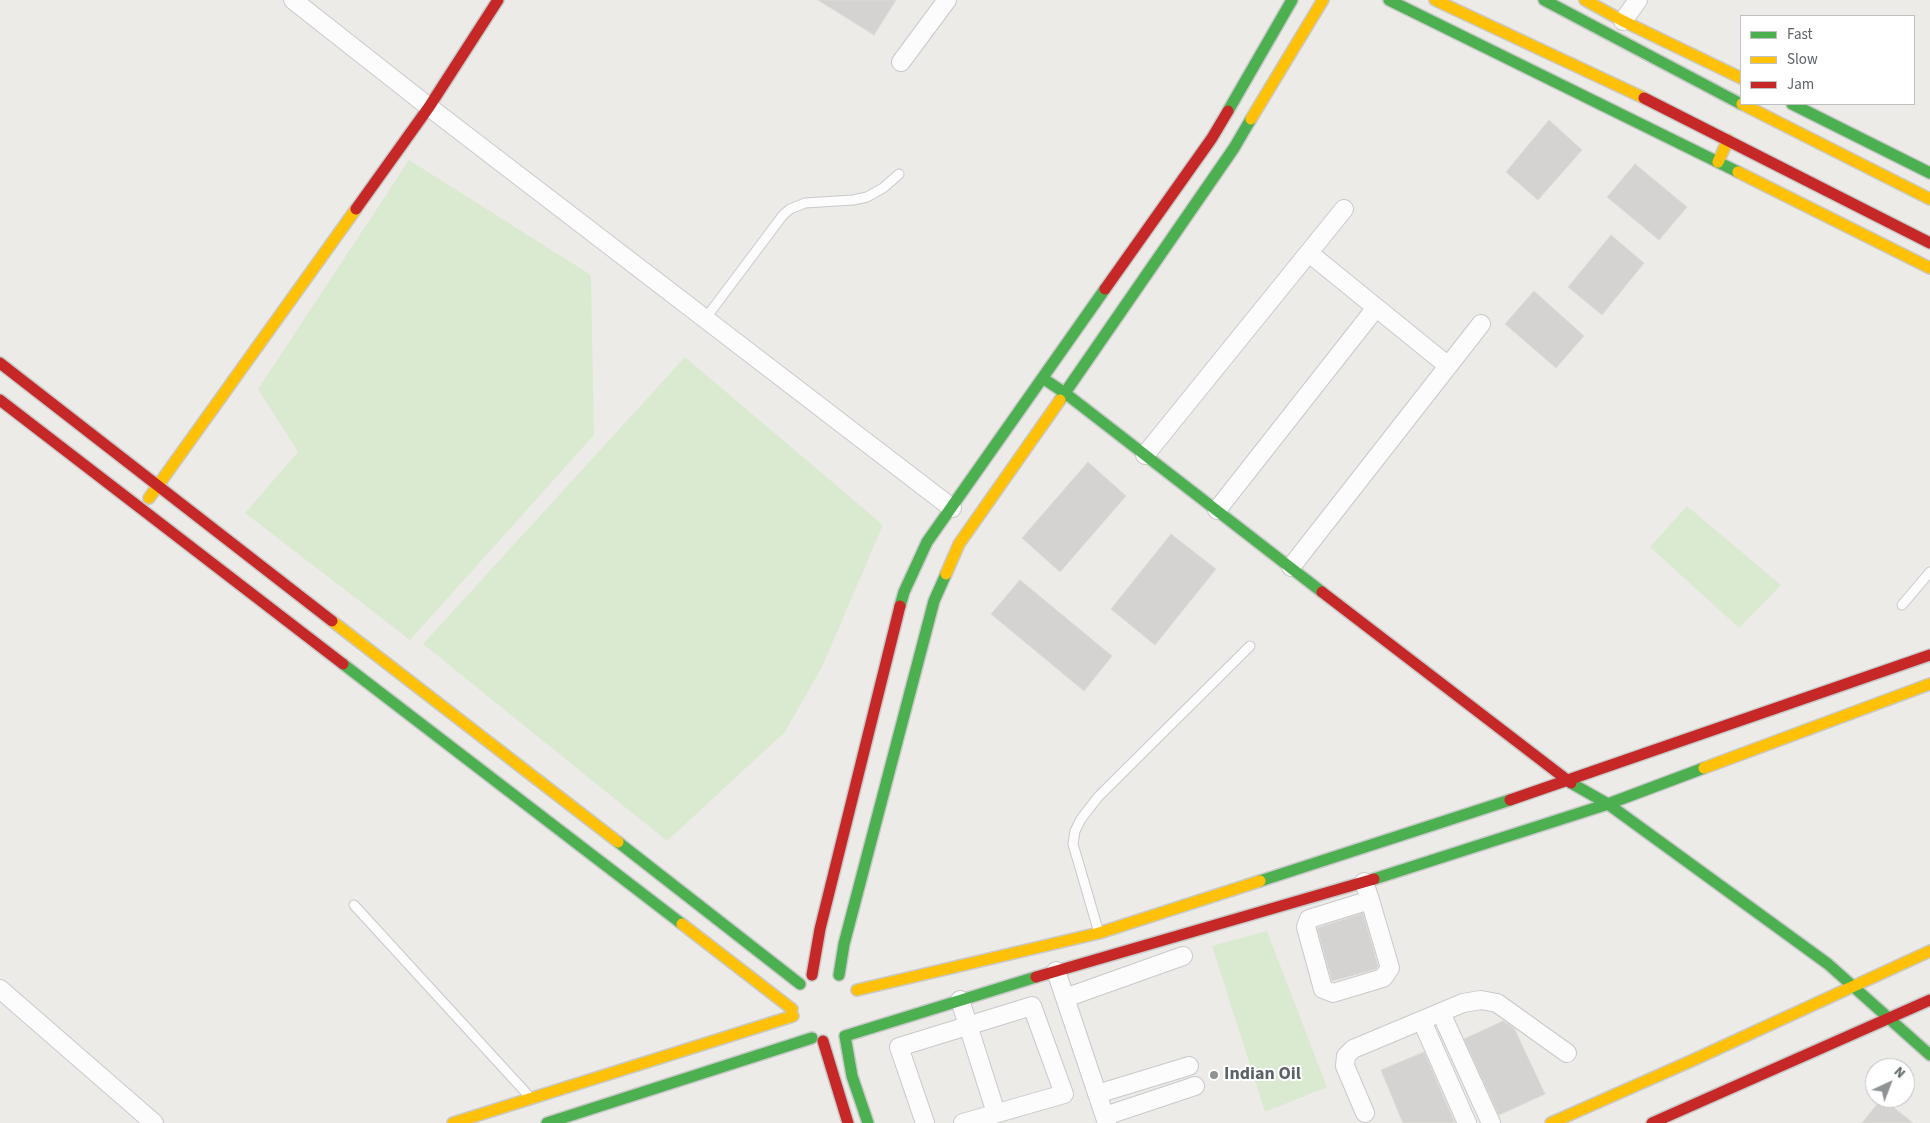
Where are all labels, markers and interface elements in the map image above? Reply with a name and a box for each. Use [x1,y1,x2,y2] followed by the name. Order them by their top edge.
[1740,15,1915,105] legend
[1787,24,1813,45] text: Fast
[1787,49,1818,70] text: Slow
[1787,74,1814,95] text: Jam
[1865,1058,1915,1108] north arrow
[1889,1062,1910,1083] text: N
[1224,1064,1301,1086] place label: Indian Oil
[1208,1069,1220,1081] marker: Indian Oil

